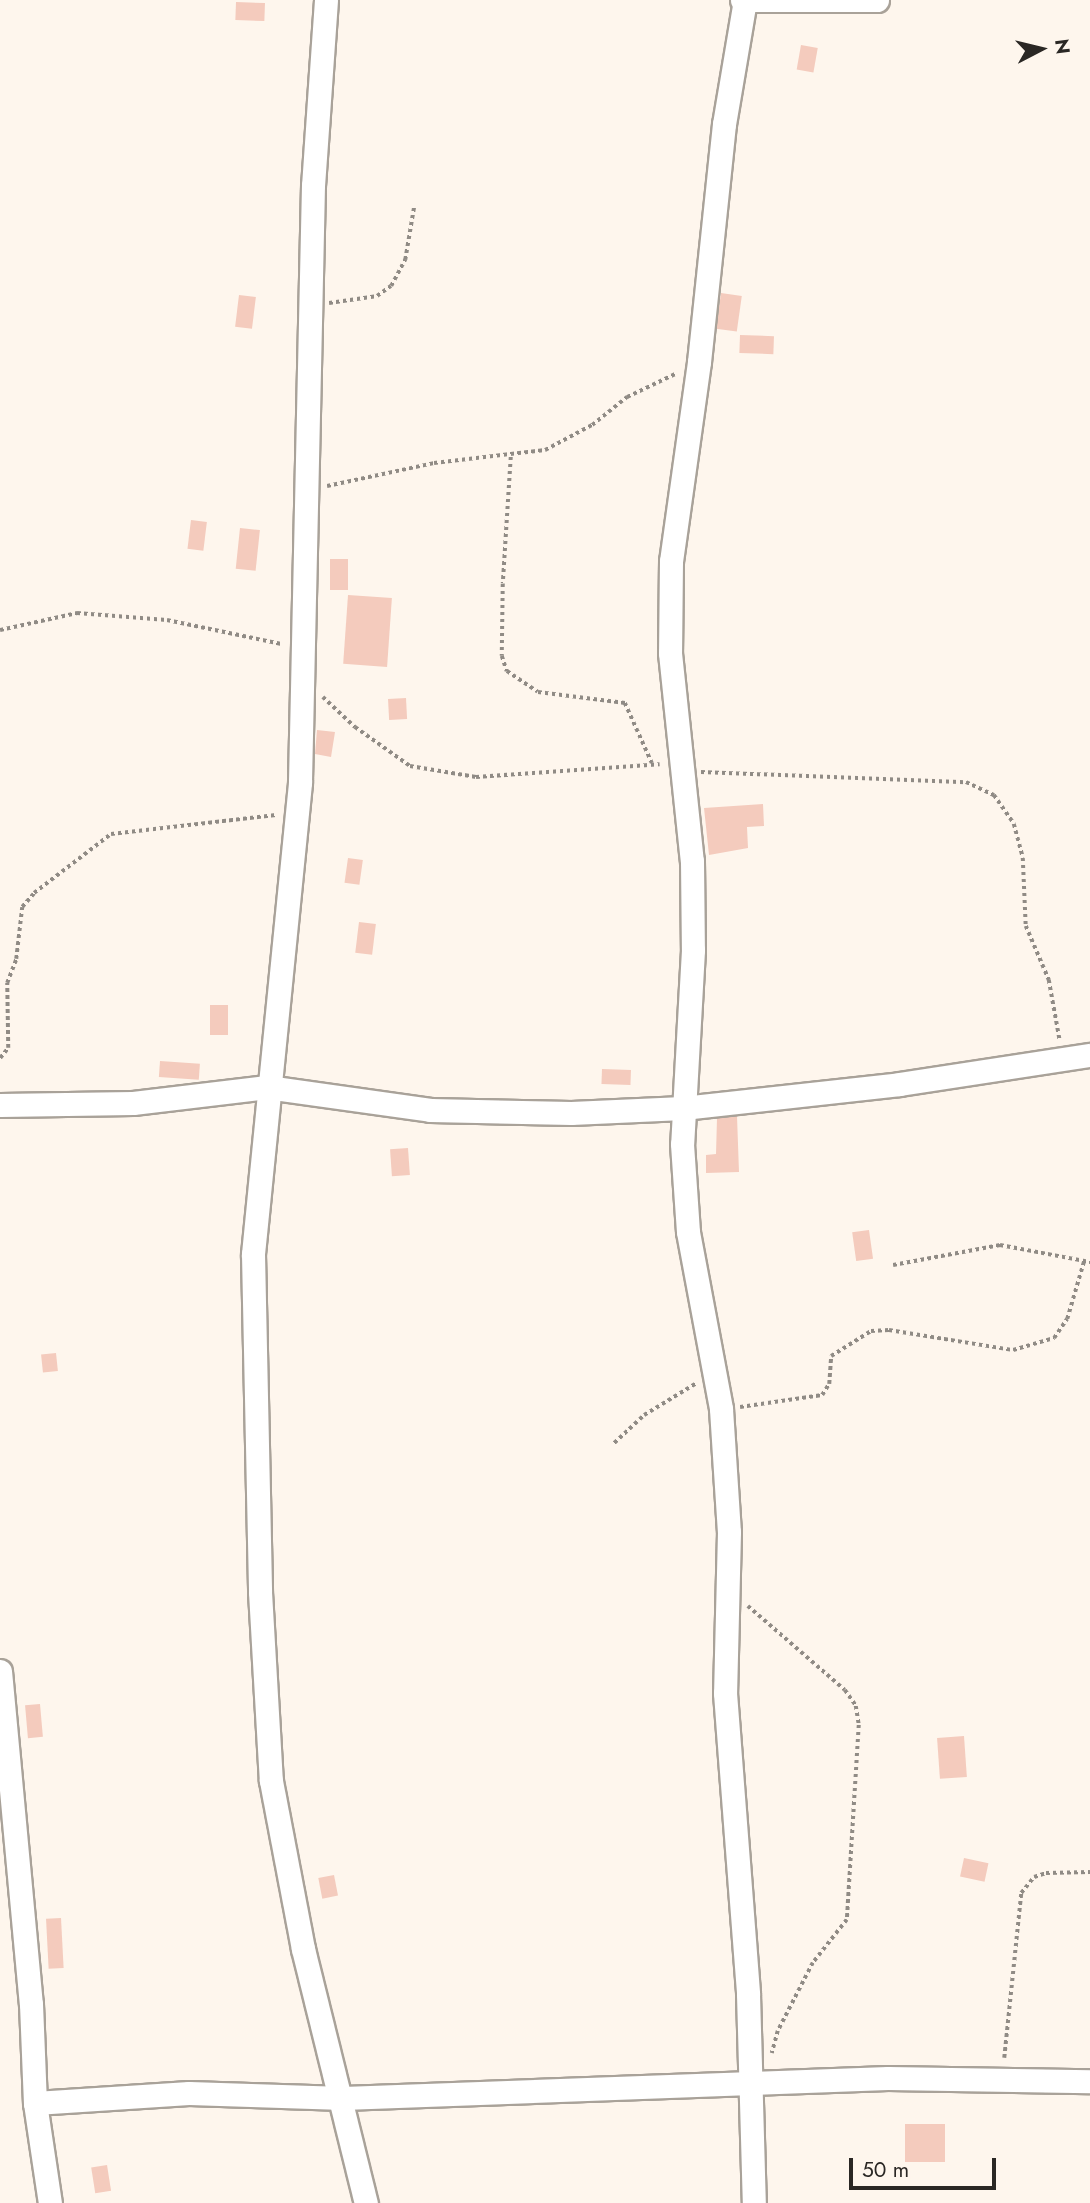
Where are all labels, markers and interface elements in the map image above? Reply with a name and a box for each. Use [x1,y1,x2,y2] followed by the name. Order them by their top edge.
[1006,14,1076,84] north arrow
[1048,37,1077,56] text: N
[852,2144,999,2188] scale bar
[862,2155,909,2185] text: 50 m

